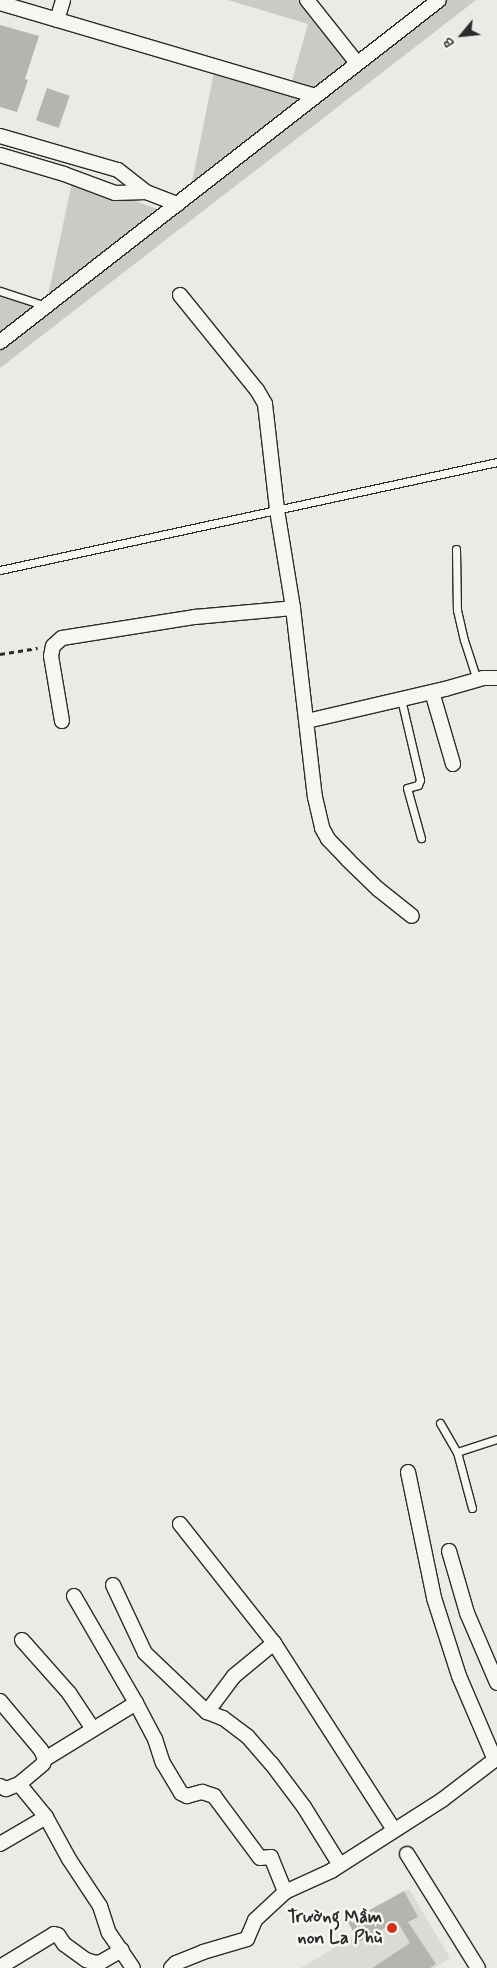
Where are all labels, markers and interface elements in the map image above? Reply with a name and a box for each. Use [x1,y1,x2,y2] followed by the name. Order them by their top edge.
[437,10,487,60] north arrow
[439,34,459,50] text: B
[286,1907,382,1950] place label: Trường Mầm non La Phù
[386,1922,398,1934] marker: Trường Mầm non La Phù

